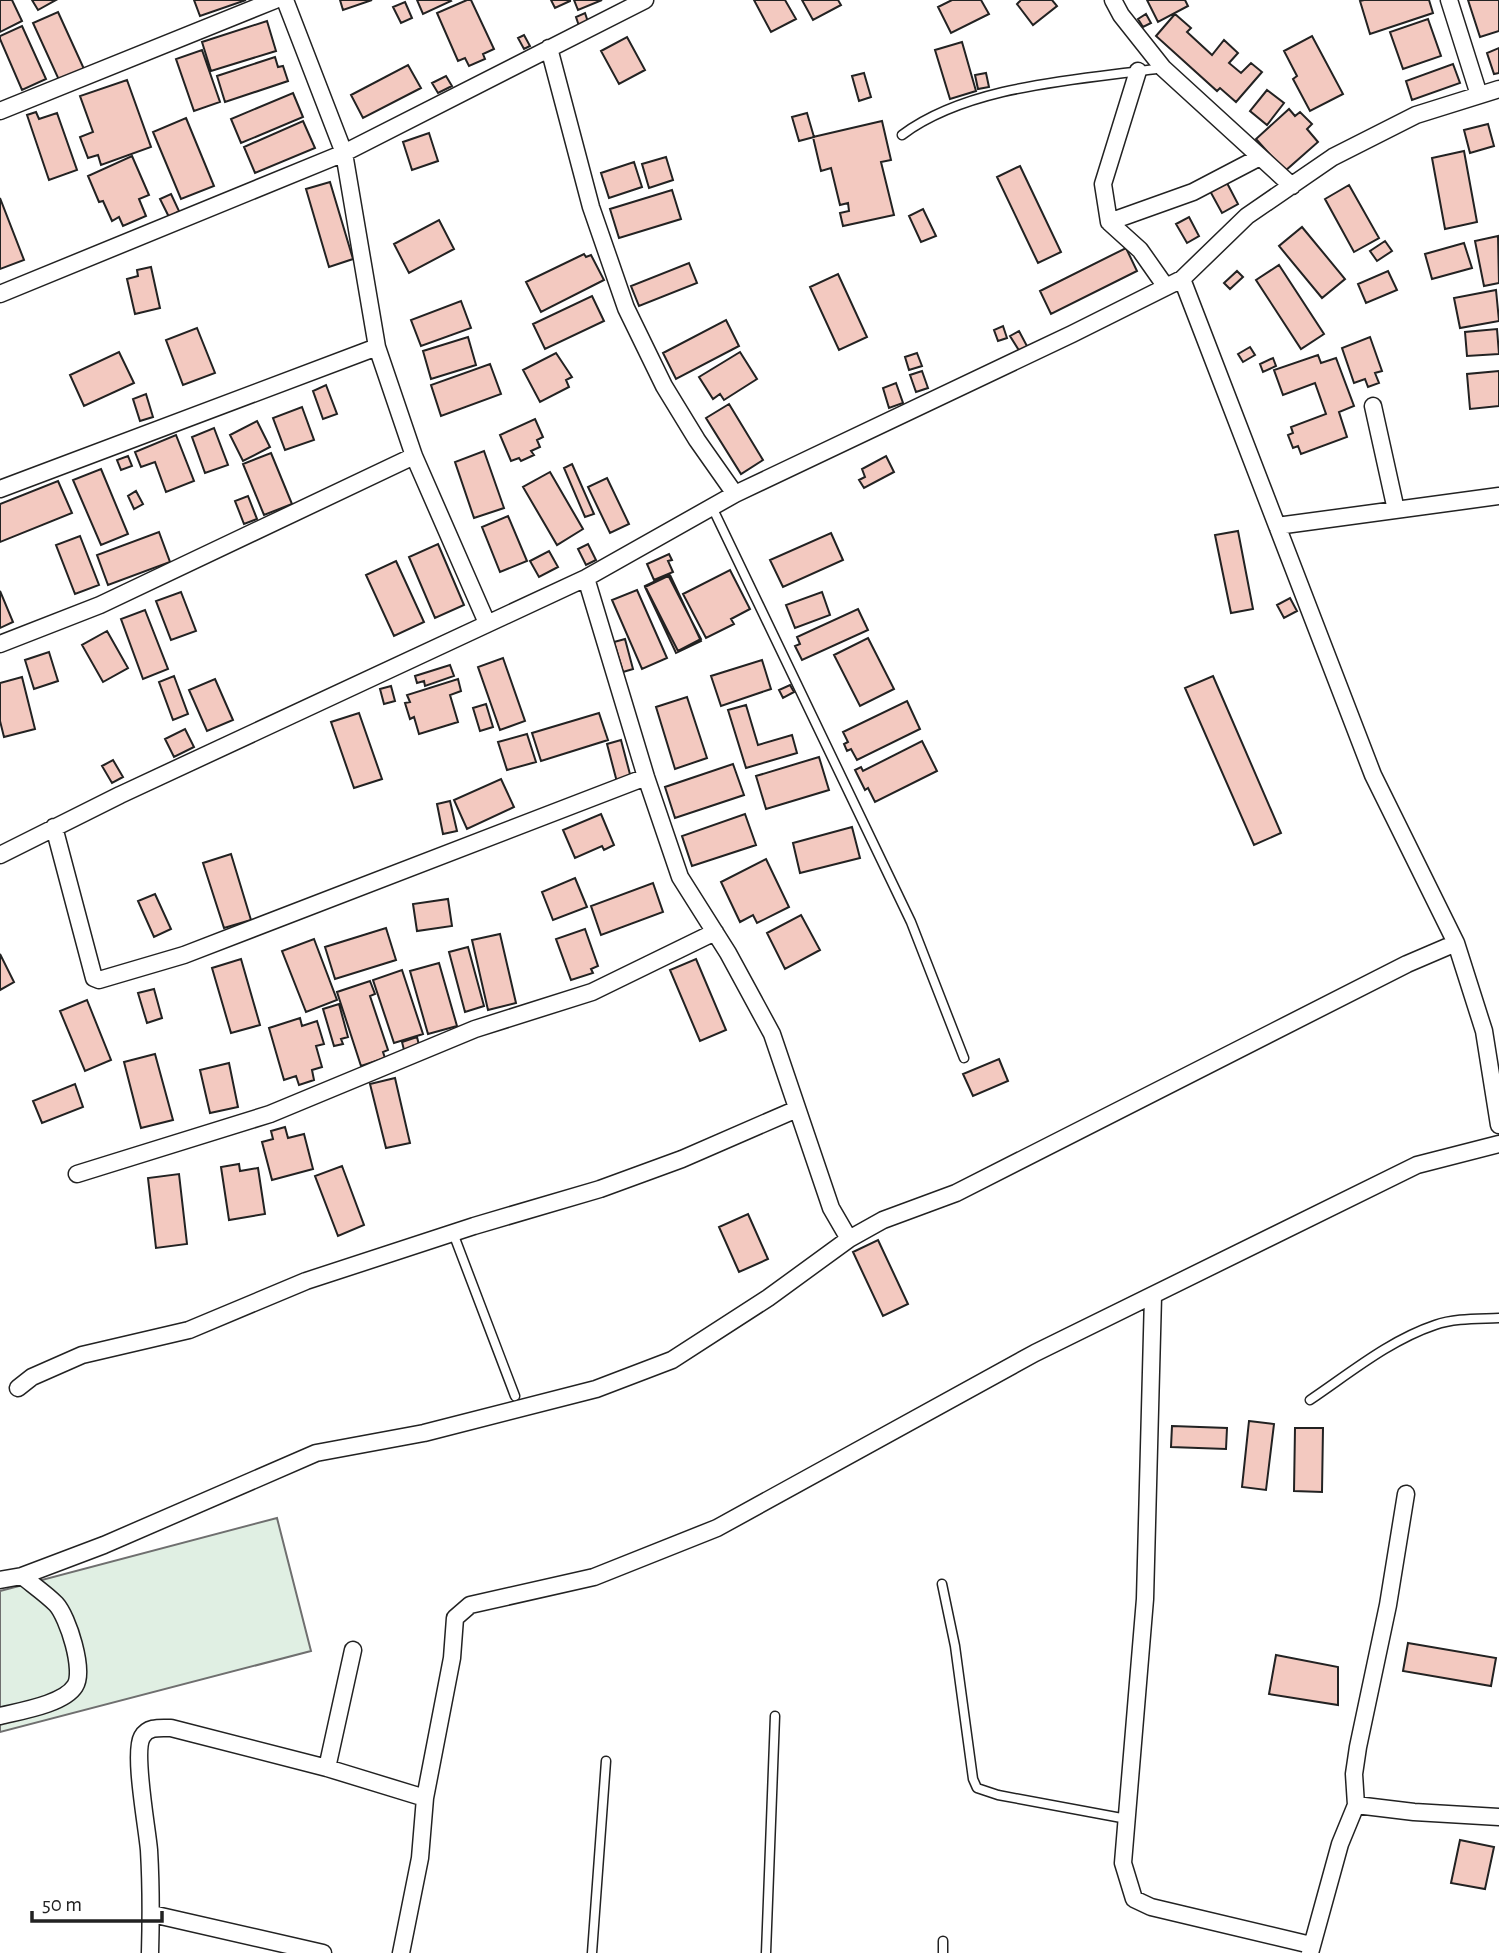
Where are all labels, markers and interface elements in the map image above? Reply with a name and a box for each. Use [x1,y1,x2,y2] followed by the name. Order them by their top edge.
[32,1880,161,1924] scale bar
[42,1894,82,1915] text: 50 m

